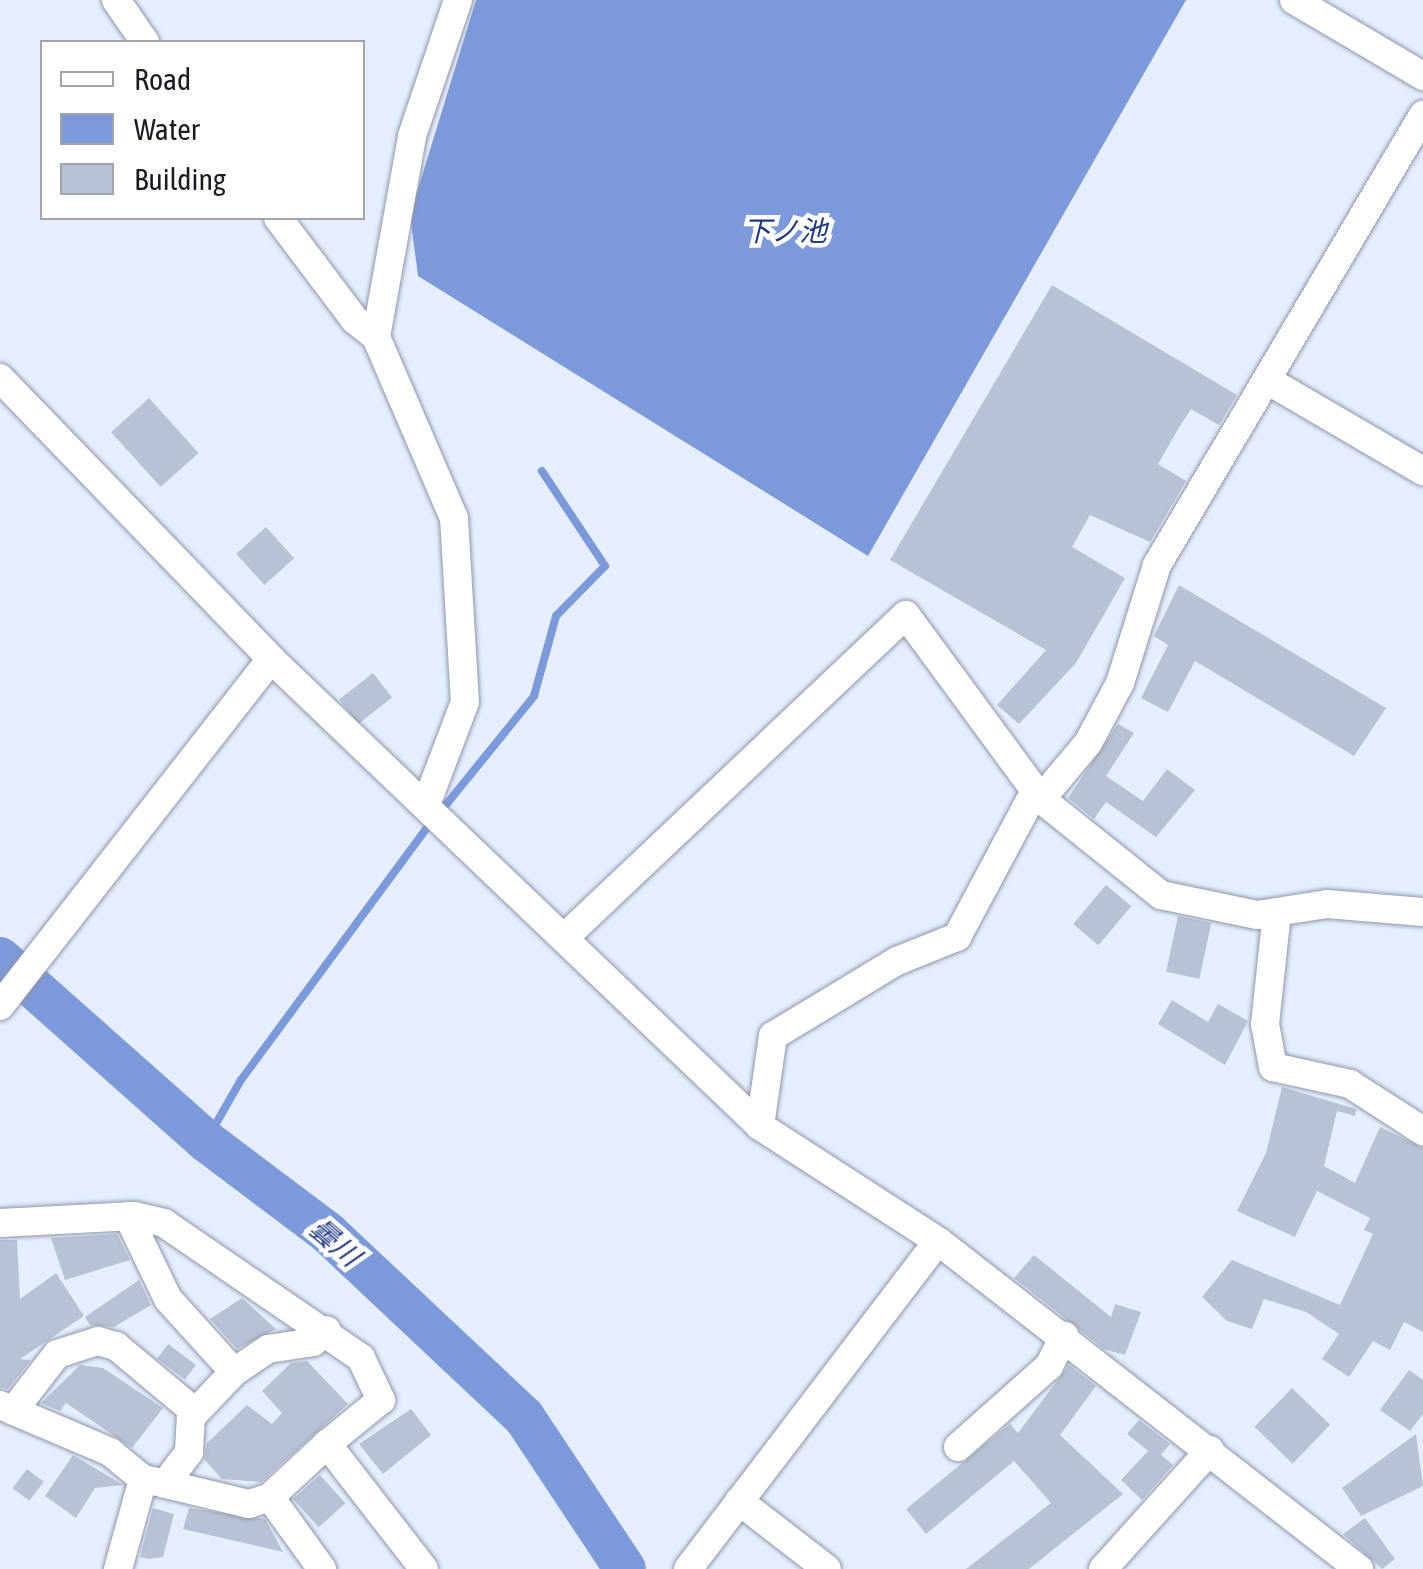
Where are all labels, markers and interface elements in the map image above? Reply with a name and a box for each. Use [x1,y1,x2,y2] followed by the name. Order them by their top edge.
[40,40,365,220] legend
[134,62,191,96] text: Road
[134,112,200,146] text: Water
[134,162,226,196] text: Building
[743,214,827,248] water label: 下ノ池
[303,1211,367,1273] water label: 曇川

